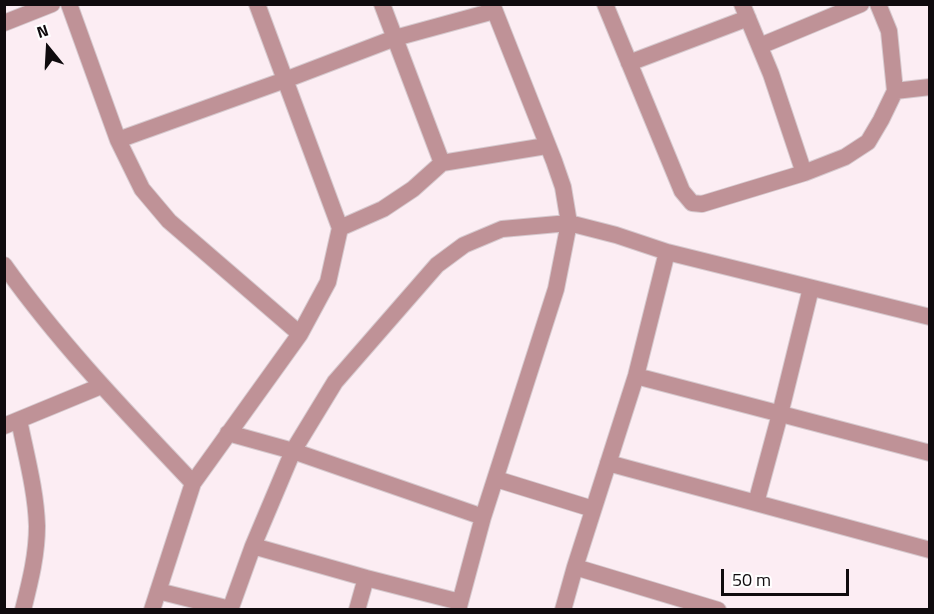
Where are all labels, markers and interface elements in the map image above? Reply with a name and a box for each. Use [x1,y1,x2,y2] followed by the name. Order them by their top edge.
[18,18,78,78] north arrow
[33,18,51,44] text: N
[724,557,852,595] scale bar
[732,566,771,593] text: 50 m

